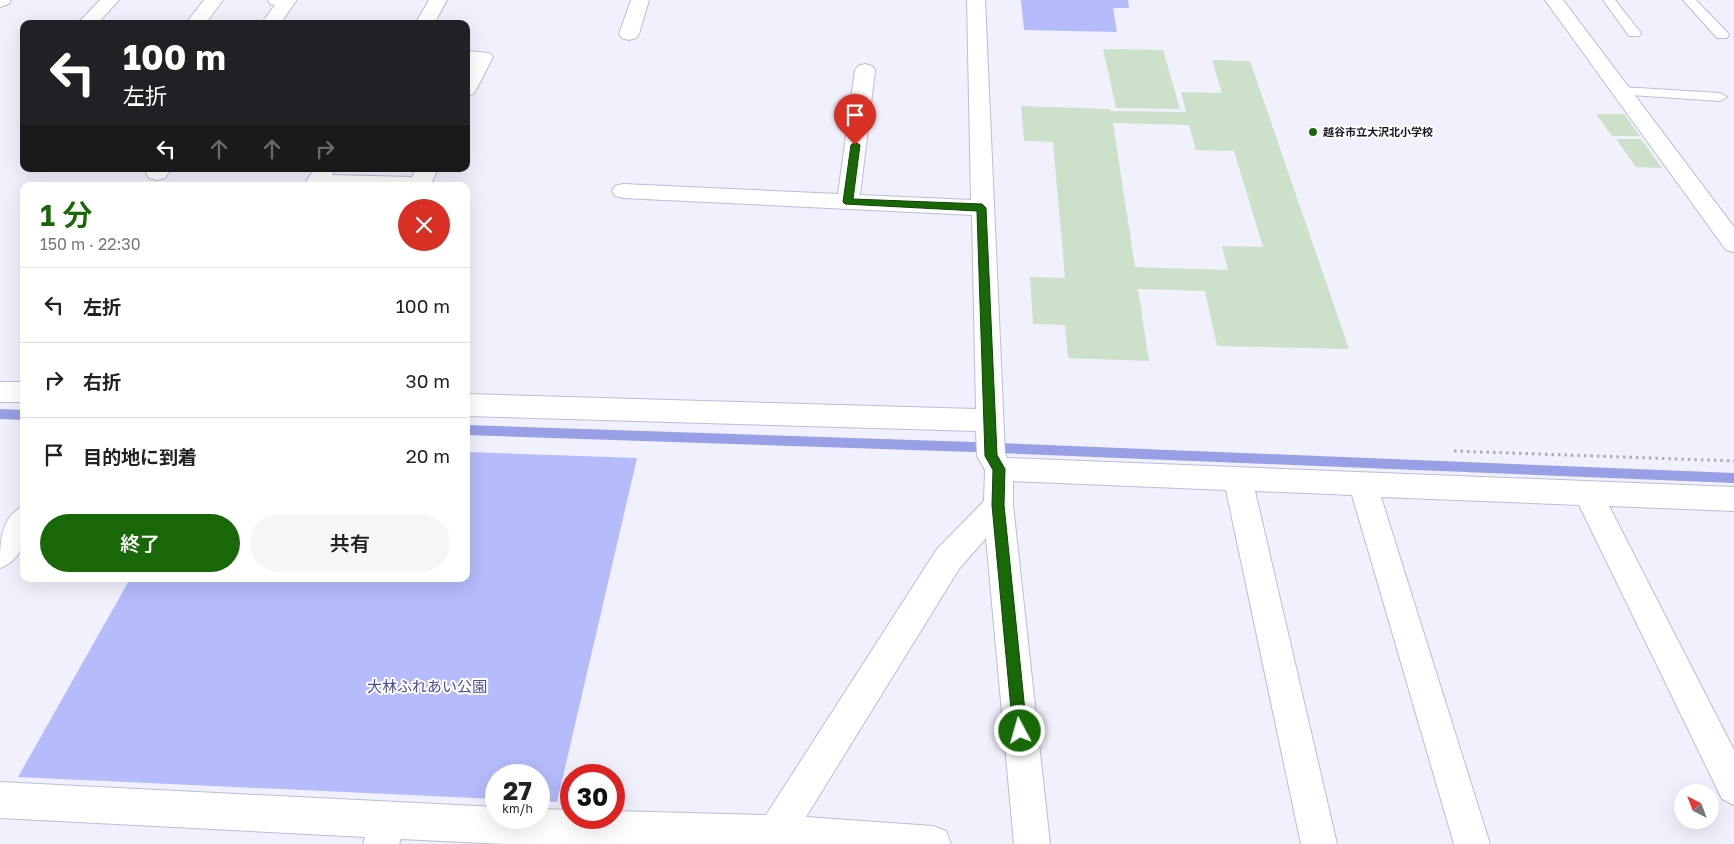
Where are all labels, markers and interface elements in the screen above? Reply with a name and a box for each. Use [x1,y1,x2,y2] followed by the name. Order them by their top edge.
[123,36,226,78] text: 100 m
[40,40,105,105] icon: left
[123,82,167,109] text: 左折
[834,94,876,145] pin
[841,101,869,129] icon: arrive
[1323,125,1433,138] place label: 越谷市立大沢北小学校
[1307,126,1319,138] marker: 越谷市立大沢北小学校
[152,135,180,163] icon: left
[205,135,233,163] icon: ahead
[258,135,286,163] icon: ahead
[311,135,339,163] icon: right
[40,197,93,233] text: 1 分
[398,199,450,251] button: close
[40,234,141,254] text: 150 m · 22:30
[40,291,68,319] icon: left
[396,294,450,317] text: 100 m
[83,295,121,318] text: 左折
[40,366,68,394] icon: right
[406,369,450,392] text: 30 m
[83,370,121,393] text: 右折
[40,441,68,469] icon: arrive
[406,444,450,467] text: 20 m
[83,445,197,468] text: 目的地に到着
[40,514,240,572] button: 終了
[250,514,450,572] button: 共有
[367,677,487,695] park label: 大林ふれあい公園
[993,704,1045,756] position arrow
[560,764,625,829] speed limit sign: 30
[503,775,532,806] text: 27
[1674,784,1719,829] north arrow
[1674,784,1719,829] map controls
[502,801,533,816] text: km/h

